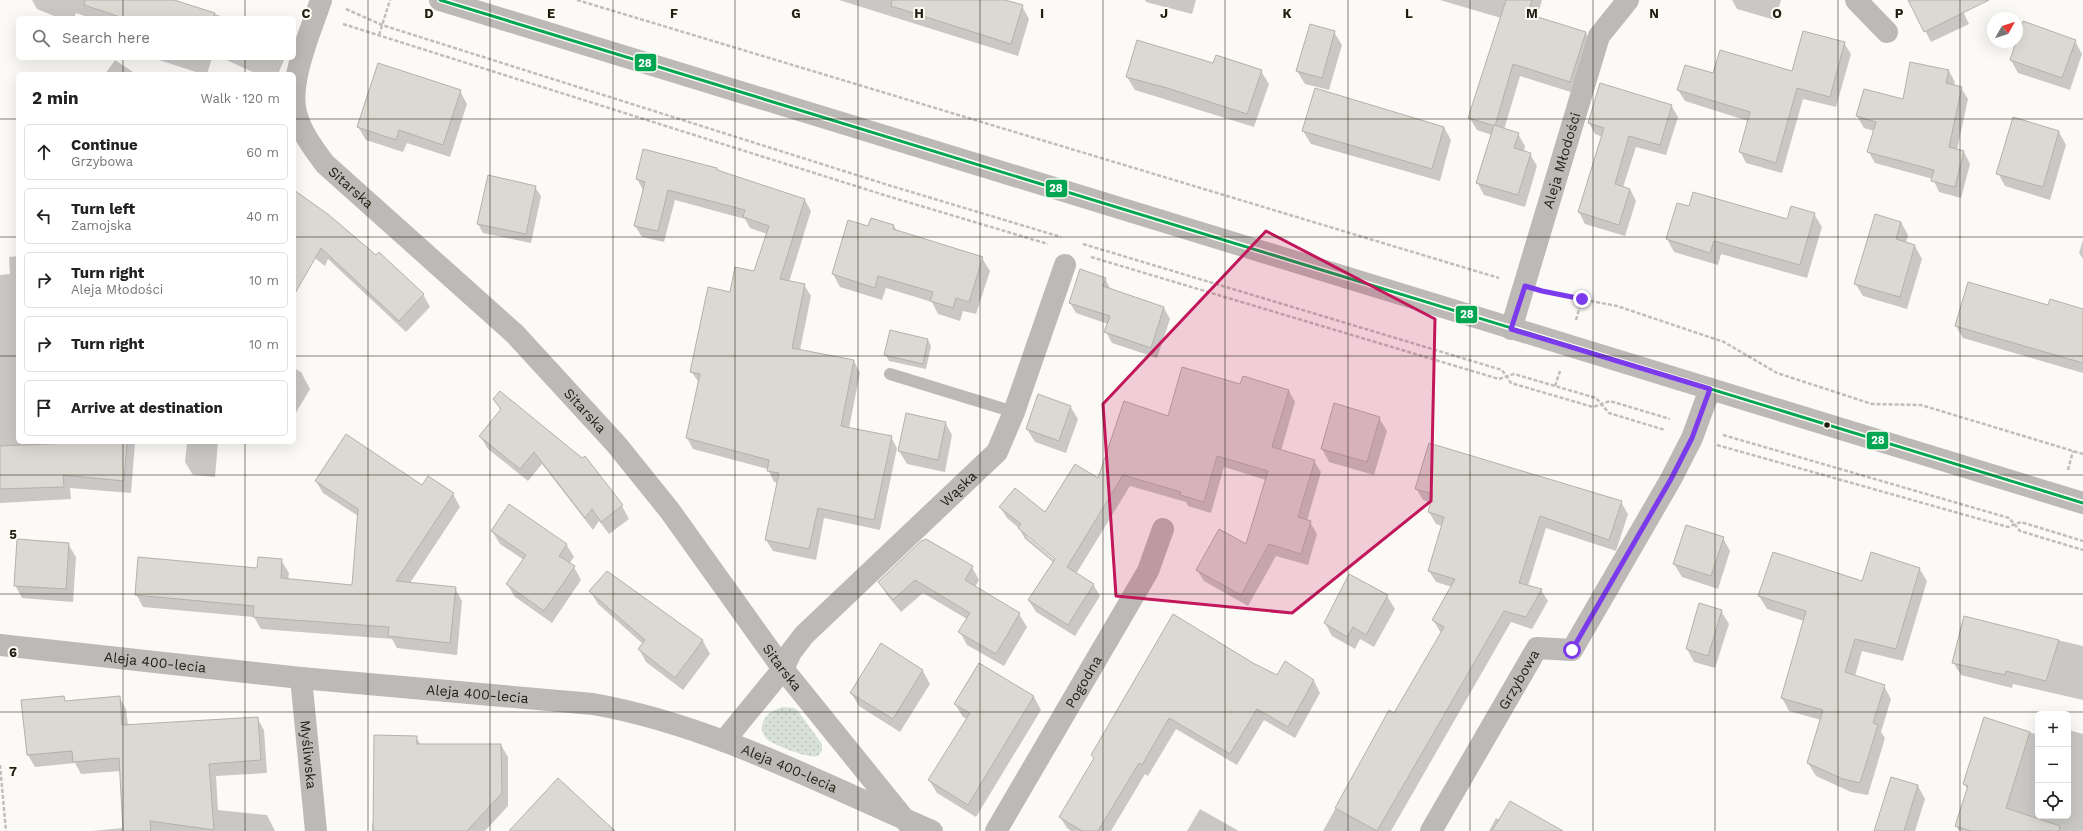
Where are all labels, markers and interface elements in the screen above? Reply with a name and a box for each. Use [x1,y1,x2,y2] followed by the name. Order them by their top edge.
[302,6,311,21] text: C
[424,6,434,21] text: D
[547,6,555,21] text: E
[670,6,678,21] text: F
[791,6,801,21] text: G
[914,6,924,21] text: H
[1040,6,1044,21] text: I
[1160,6,1168,21] text: J
[1282,6,1292,21] text: K
[1405,6,1413,21] text: L
[1526,6,1538,21] text: M
[1649,6,1659,21] text: N
[1772,6,1782,21] text: O
[1895,6,1904,21] text: P
[1987,12,2023,48] north arrow
[16,16,296,60] search box
[30,27,52,49] icon: search
[62,29,150,47] text: Search here
[634,53,657,72] line badge: 28
[638,57,652,70] text: 28
[32,88,78,108] text: 2 min
[201,91,280,106] text: Walk · 120 m
[1540,111,1584,210] street label: Aleja Młodości
[71,136,138,154] text: Continue
[33,141,55,163] icon: ahead
[246,145,279,160] text: 60 m
[71,154,133,169] text: Grzybowa
[325,163,377,212] street label: Sitarska
[1045,179,1068,198] line badge: 28
[1049,182,1063,195] text: 28
[71,200,135,218] text: Turn left
[33,205,55,227] icon: left
[246,209,279,224] text: 40 m
[71,218,132,233] text: Zamojska
[71,264,144,282] text: Turn right
[33,269,55,291] icon: right
[249,273,279,288] text: 10 m
[71,282,163,297] text: Aleja Młodości
[1573,290,1591,308] route end
[1455,305,1478,324] line badge: 28
[1460,308,1474,321] text: 28
[33,333,55,355] icon: right
[71,335,144,353] text: Turn right
[249,337,279,352] text: 10 m
[561,385,610,436] street label: Sitarska
[33,397,55,419] icon: arrive
[71,399,223,417] text: Arrive at destination
[1822,420,1832,430] unlabelled marker
[1866,431,1889,450] line badge: 28
[1871,434,1885,447] text: 28
[937,468,980,510] street label: Wąska
[9,527,17,542] text: 5
[760,641,805,694] street label: Sitarska
[1563,641,1581,659] route start
[9,645,17,660] text: 6
[1495,646,1542,713] street label: Grzybowa
[103,648,207,676] street label: Aleja 400-lecia
[1062,652,1105,711] street label: Pogodna
[426,681,529,706] street label: Aleja 400-lecia
[2035,711,2071,819] map controls
[2035,711,2071,747] button: +
[297,719,320,790] street label: Myśliwska
[739,741,840,796] street label: Aleja 400-lecia
[2035,747,2071,783] button: −
[9,764,17,779] text: 7
[2035,783,2071,819] button: locate

